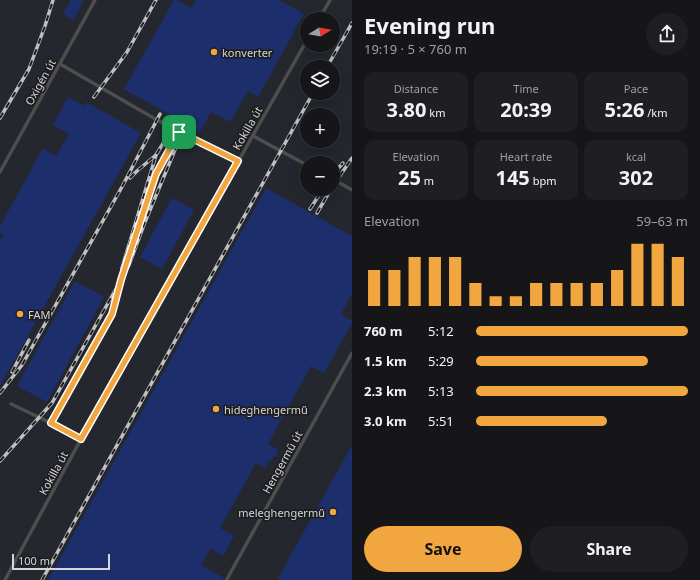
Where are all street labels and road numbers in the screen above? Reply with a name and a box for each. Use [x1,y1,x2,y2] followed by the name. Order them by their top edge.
[21,56,59,108] street label: Oxigén út
[229,104,265,152] street label: Kokilla út
[259,428,305,496] street label: Hengermű út
[35,449,71,497] street label: Kokilla út

